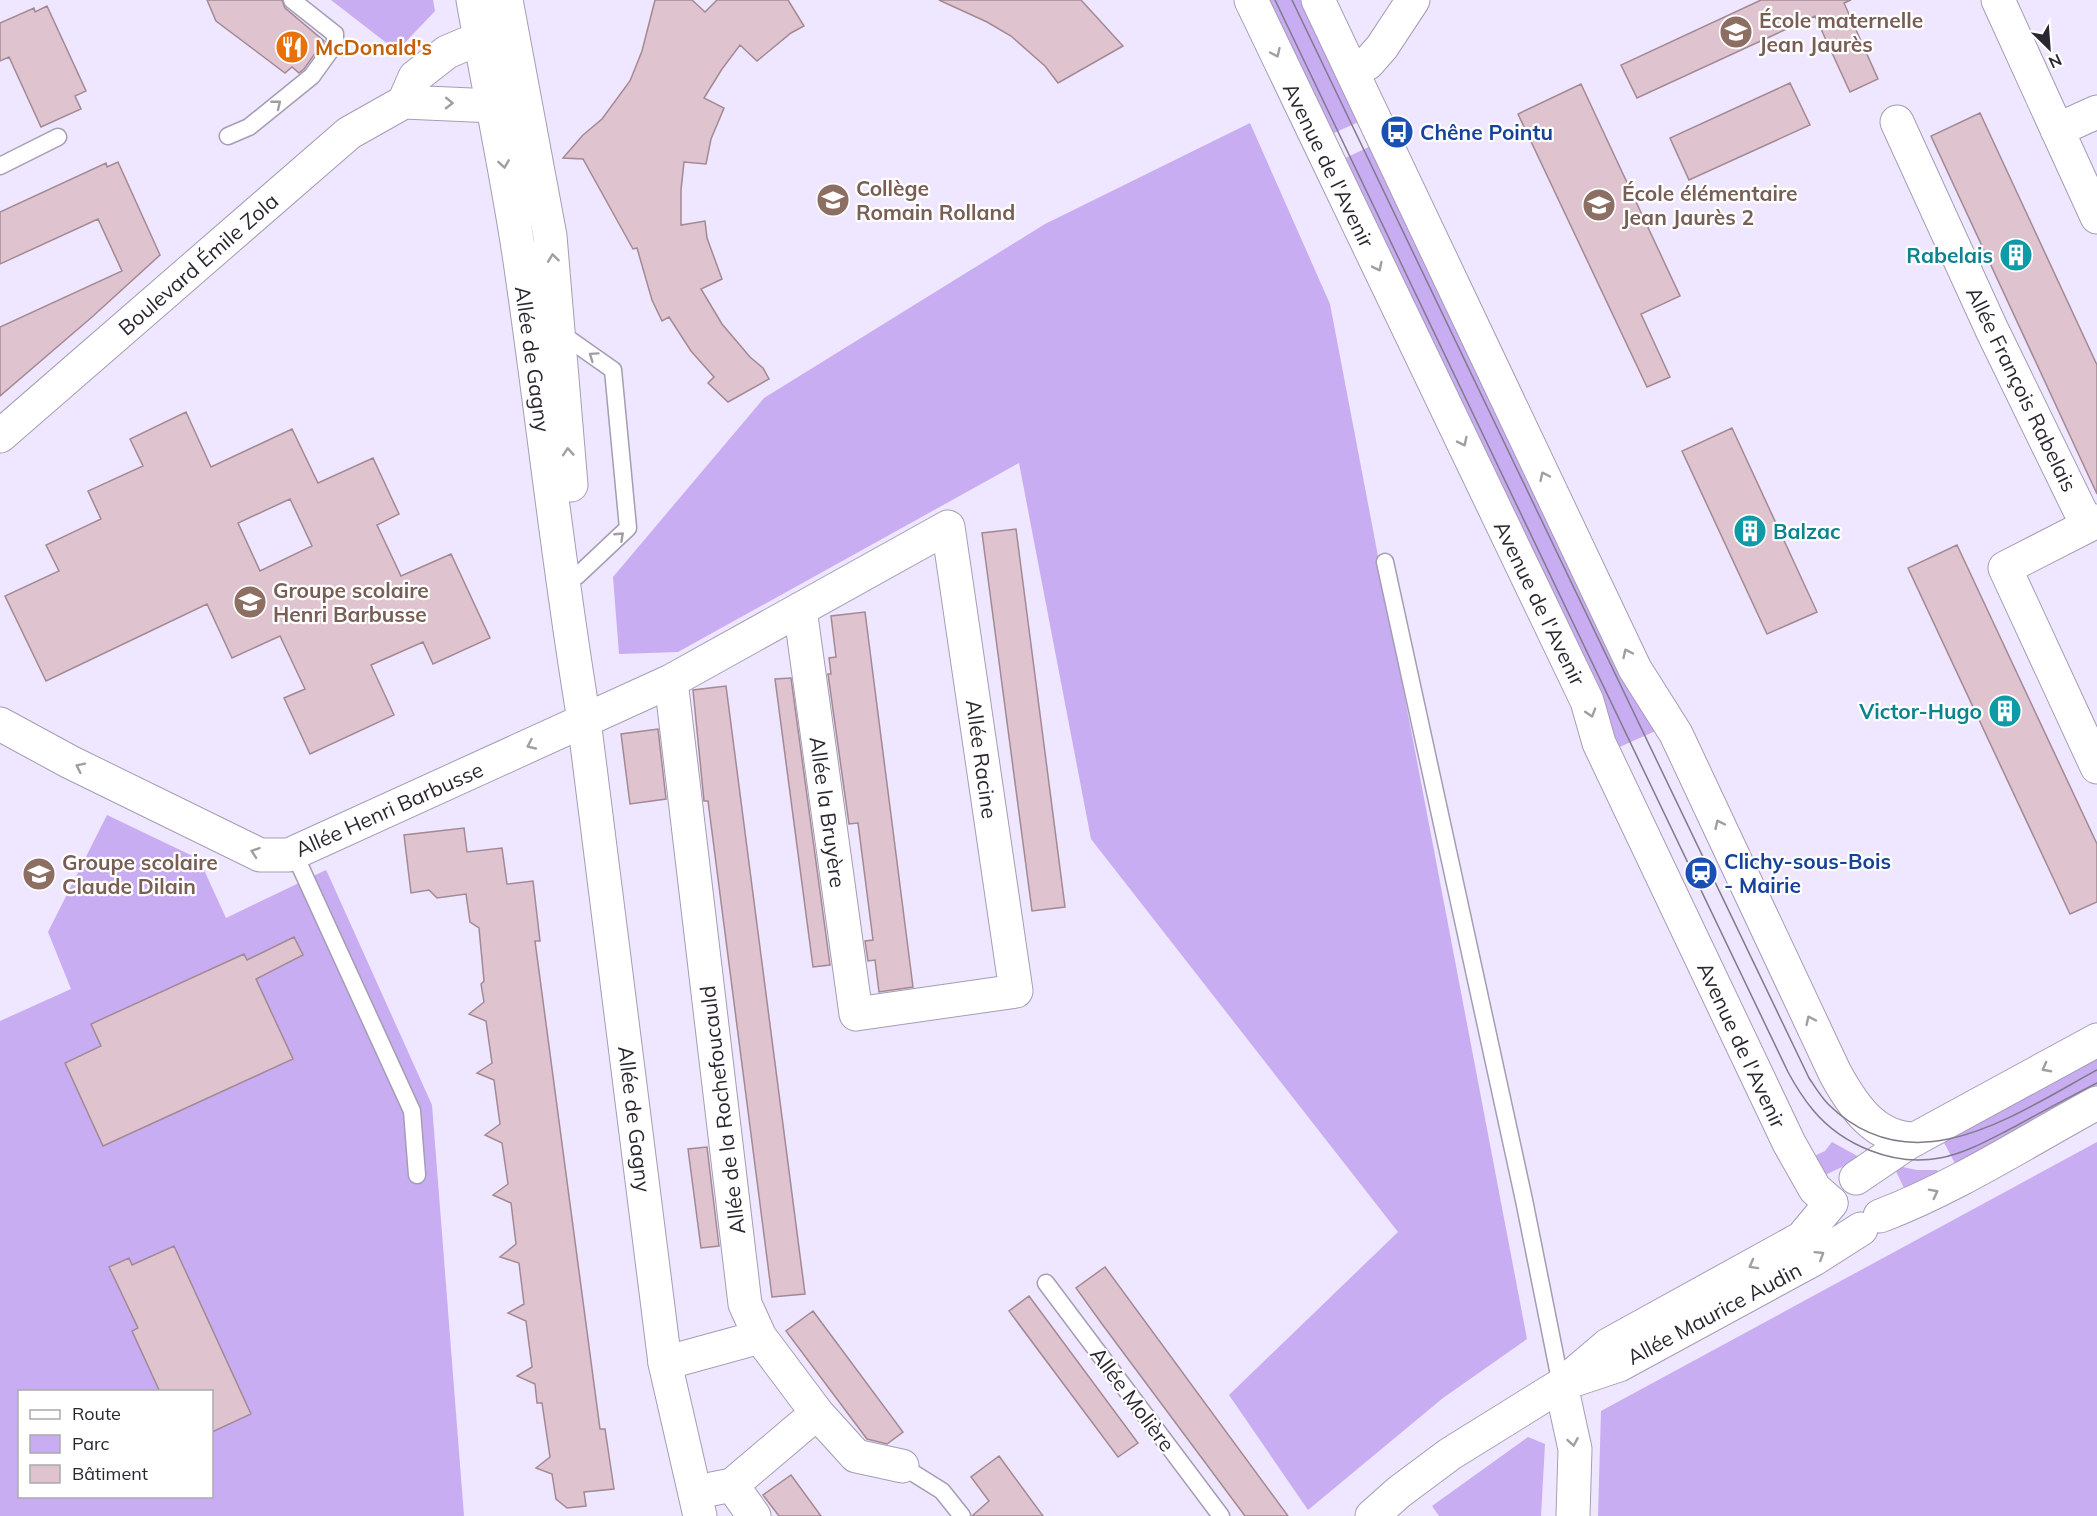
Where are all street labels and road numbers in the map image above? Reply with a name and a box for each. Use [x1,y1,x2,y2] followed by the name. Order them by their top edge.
[1278,78,1380,252] street label: Avenue de l'Avenir
[113,188,283,340] street label: Boulevard Émile Zola
[1961,282,2083,496] street label: Allée François Rabelais
[510,284,556,434] street label: Allée de Gagny
[1489,516,1591,690] street label: Avenue de l'Avenir
[961,698,1003,820] street label: Allée Racine
[805,735,851,889] street label: Allée la Bruyère
[291,756,487,862] street label: Allée Henri Barbusse
[1692,958,1792,1132] street label: Avenue de l'Avenir
[694,984,750,1236] street label: Allée de la Rochefoucauld
[613,1044,657,1194] street label: Allée de Gagny
[1622,1256,1806,1370] street label: Allée Maurice Audin
[1085,1342,1181,1456] street label: Allée Molière

